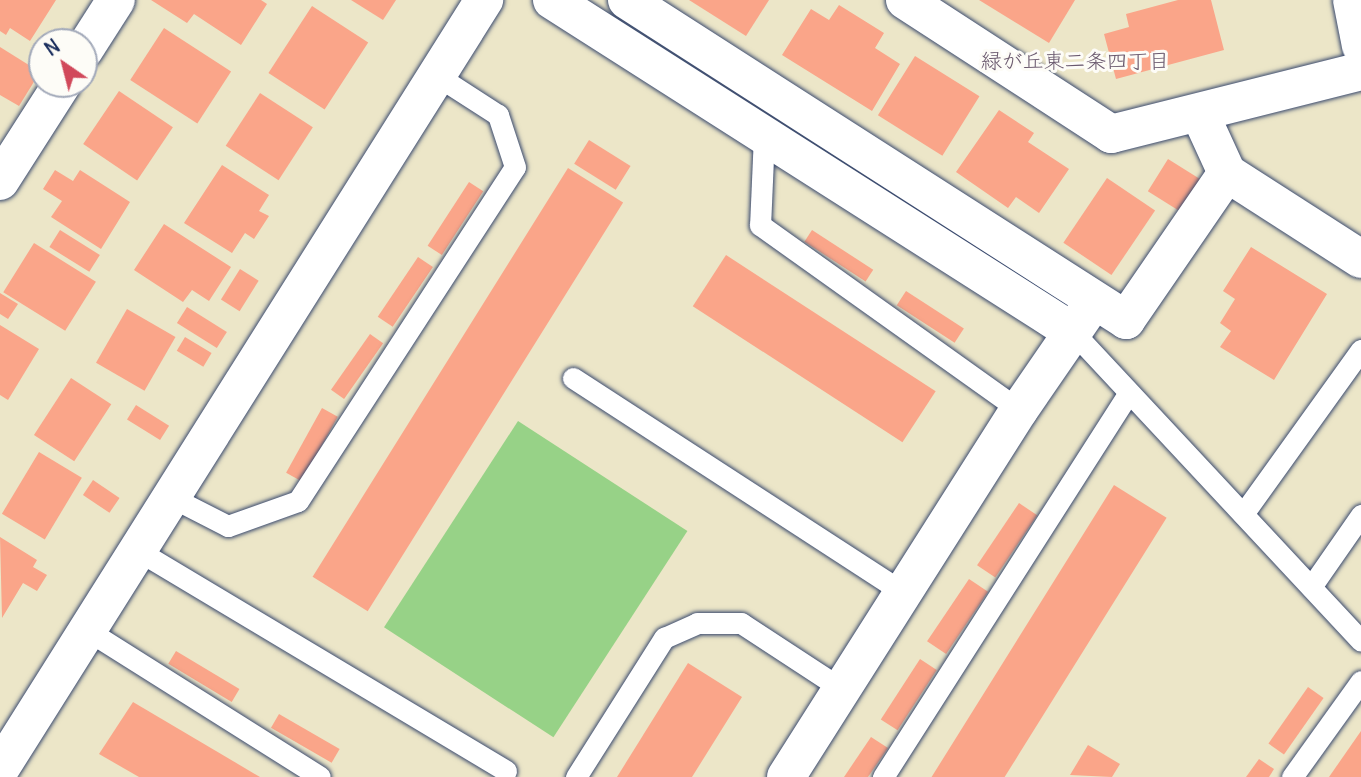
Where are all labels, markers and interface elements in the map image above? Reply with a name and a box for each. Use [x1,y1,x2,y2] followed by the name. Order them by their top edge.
[28,28,98,98] north arrow
[40,34,64,61] text: N
[981,48,1169,74] district label: 緑が丘東二条四丁目

